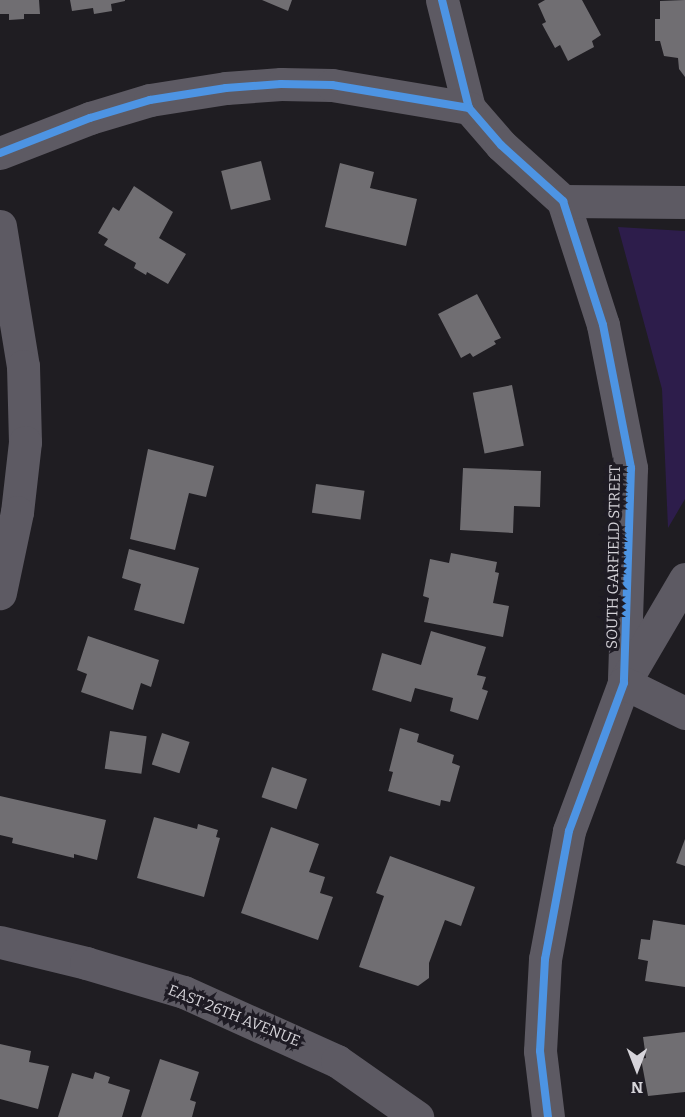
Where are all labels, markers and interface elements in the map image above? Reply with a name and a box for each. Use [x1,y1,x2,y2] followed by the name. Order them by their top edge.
[603,465,625,649] street label: SOUTH GARFIELD STREET
[165,981,303,1051] street label: EAST 26TH AVENUE
[607,1039,667,1099] north arrow
[631,1078,643,1097] text: N

